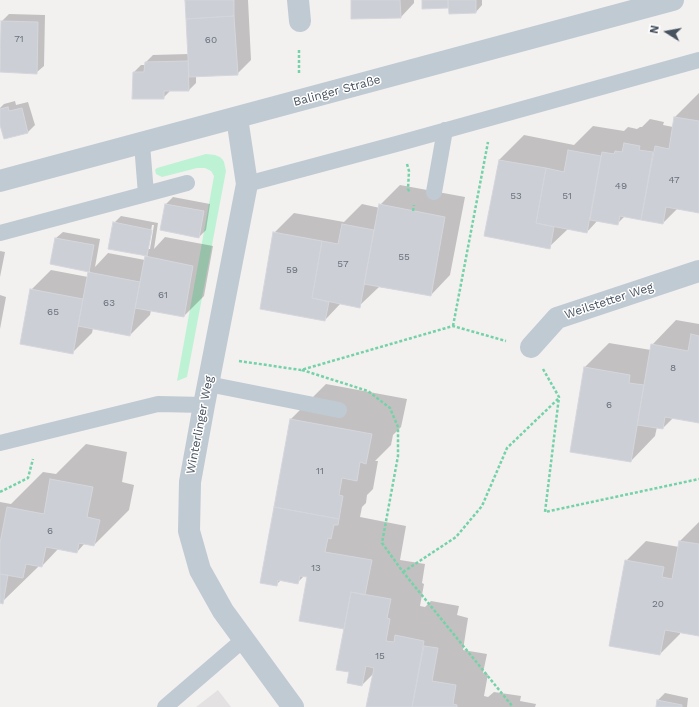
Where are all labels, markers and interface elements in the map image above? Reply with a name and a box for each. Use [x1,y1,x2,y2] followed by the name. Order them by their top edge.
[647,12,687,52] north arrow
[648,24,662,35] text: N
[14,33,24,45] house number: 71
[205,34,217,46] house number: 60
[292,72,382,110] street label: Balinger Straße
[668,174,680,186] house number: 47
[615,180,627,192] house number: 49
[510,190,522,202] house number: 53
[562,190,572,202] house number: 51
[398,251,410,263] house number: 55
[337,258,349,270] house number: 57
[286,264,298,276] house number: 59
[563,280,655,322] street label: Weilstetter Weg
[158,289,168,301] house number: 61
[103,297,115,309] house number: 63
[47,306,59,318] house number: 65
[670,362,676,374] house number: 8
[183,375,217,475] street label: Winterlinger Weg
[606,399,612,411] house number: 6
[316,465,324,477] house number: 11
[47,525,53,537] house number: 6
[311,562,321,574] house number: 13
[652,598,664,610] house number: 20
[375,650,385,662] house number: 15

